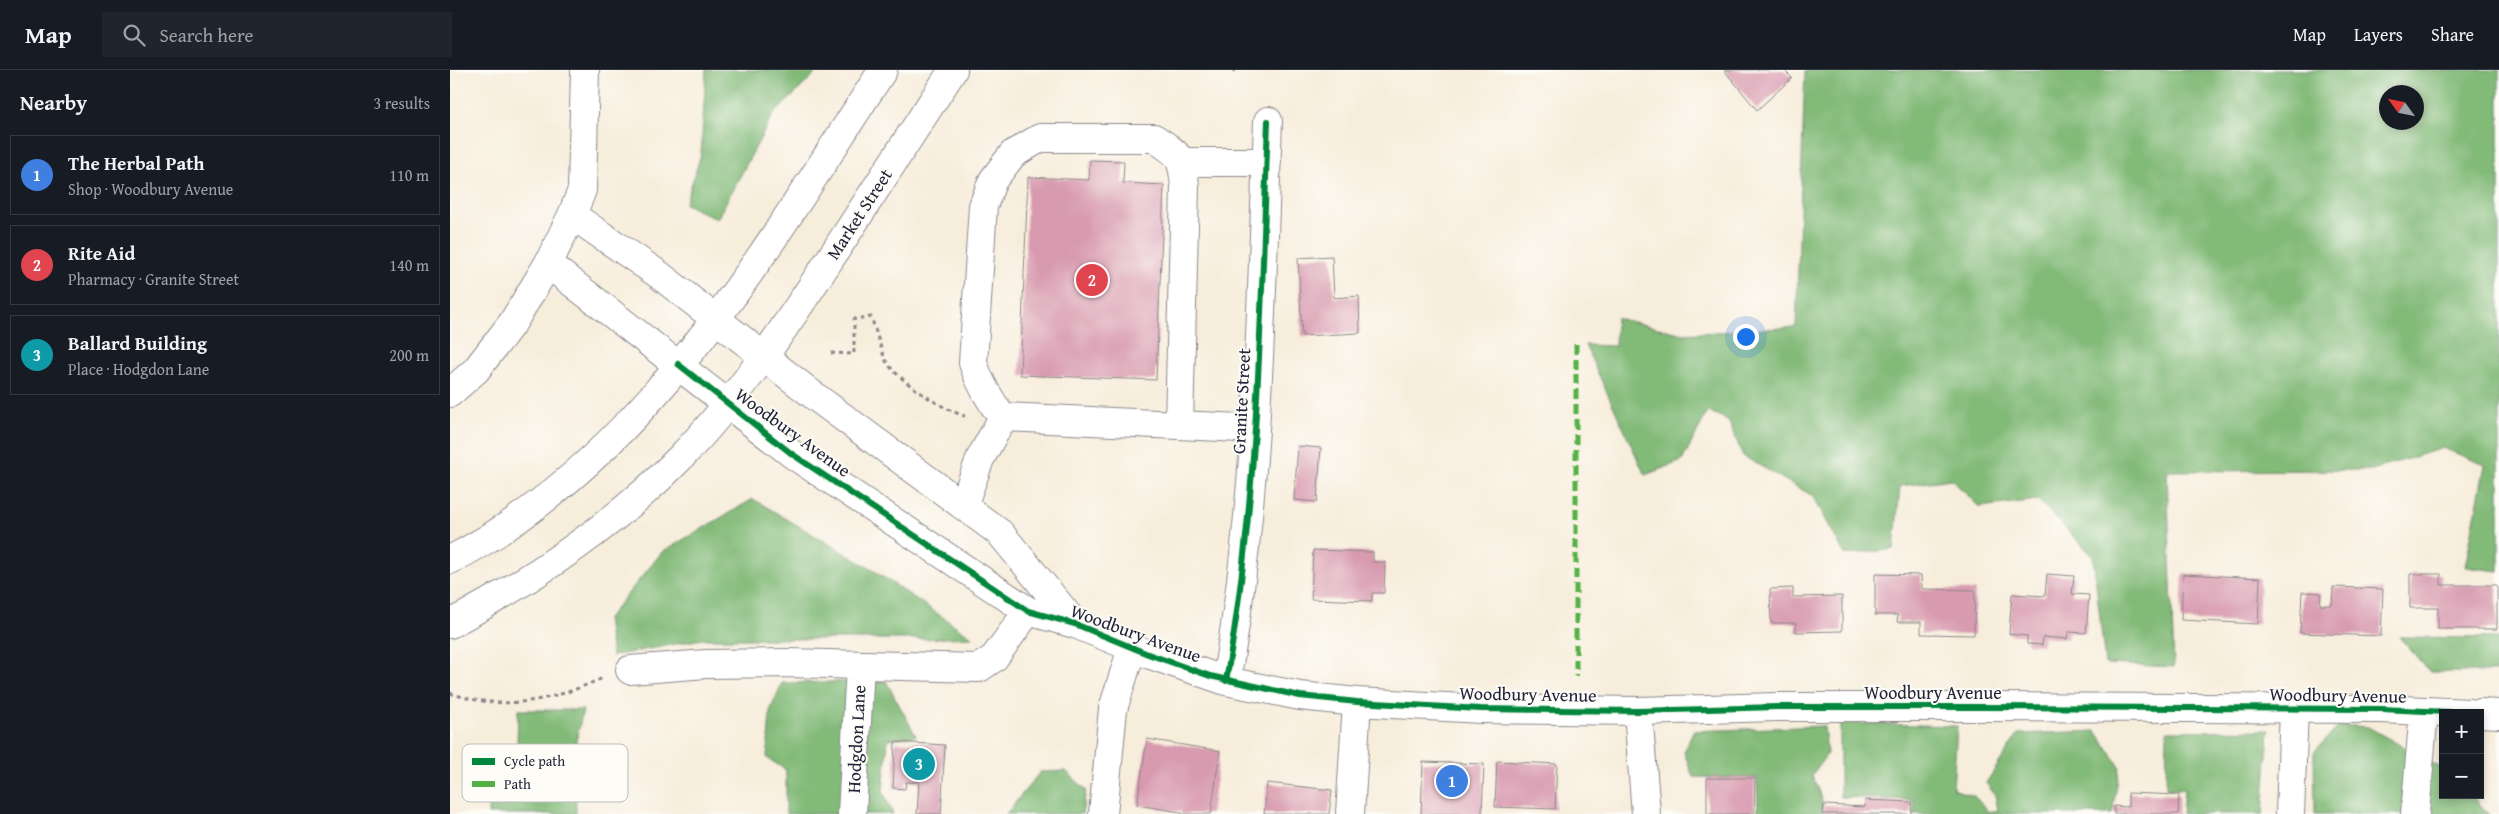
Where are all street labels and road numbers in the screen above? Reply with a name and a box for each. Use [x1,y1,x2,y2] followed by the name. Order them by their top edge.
[819,163,899,265] street label: Market Street
[1225,347,1257,455] street label: Granite Street
[730,381,856,483] street label: Woodbury Avenue
[1067,597,1205,669] street label: Woodbury Avenue
[1459,679,1597,709] street label: Woodbury Avenue
[1864,679,2002,706] street label: Woodbury Avenue
[2269,680,2407,710] street label: Woodbury Avenue
[840,684,872,794] street label: Hodgdon Lane

